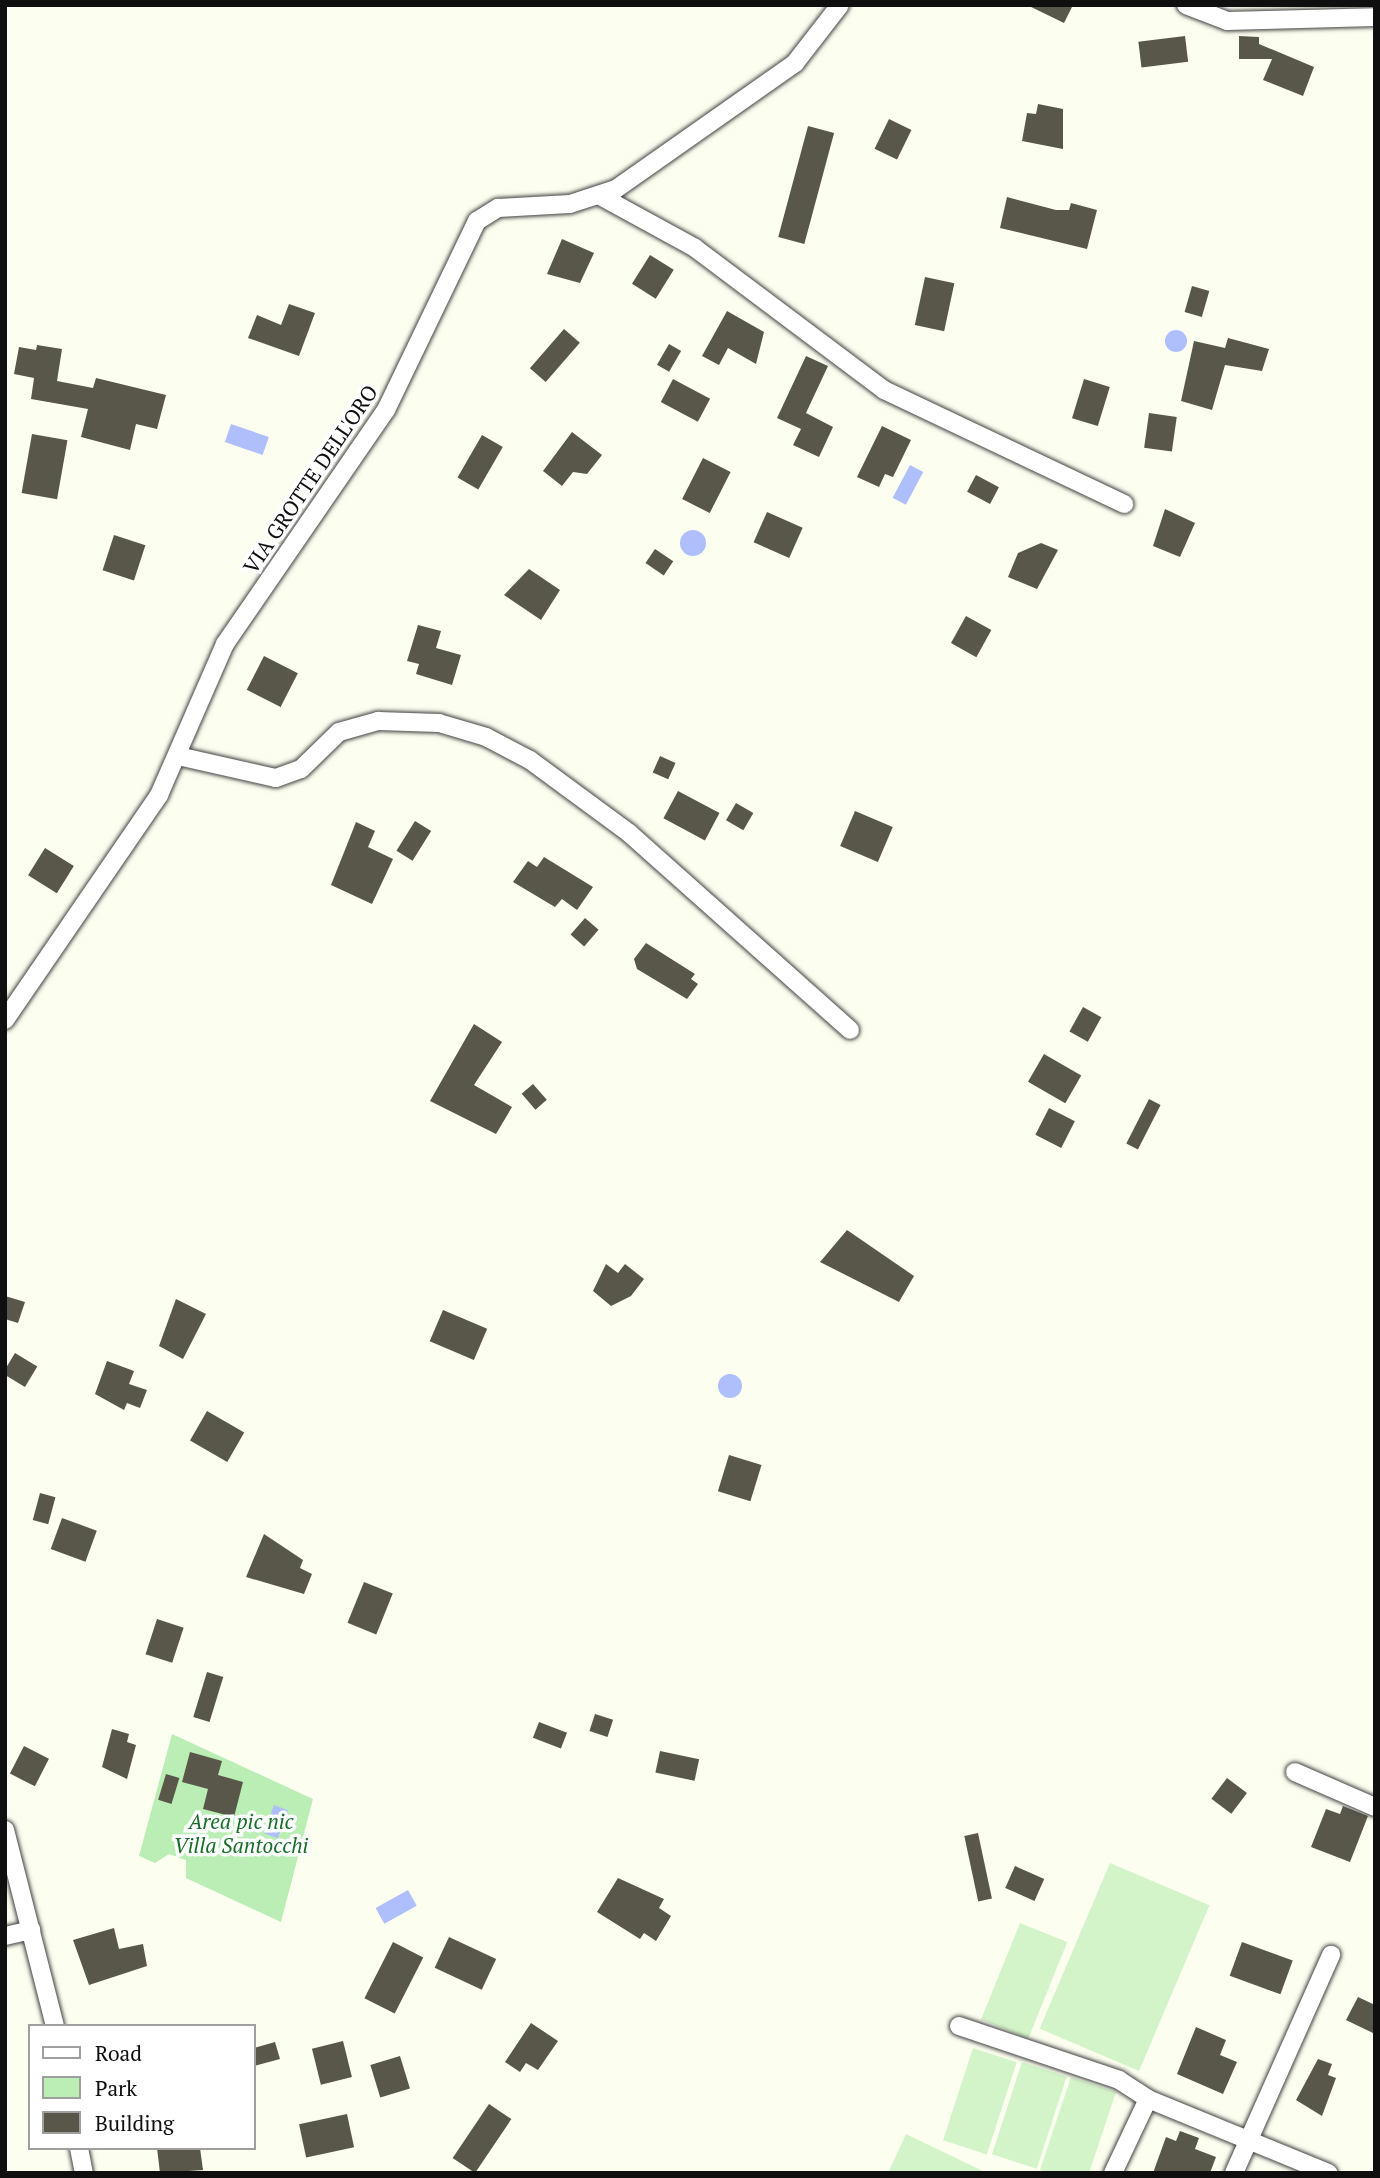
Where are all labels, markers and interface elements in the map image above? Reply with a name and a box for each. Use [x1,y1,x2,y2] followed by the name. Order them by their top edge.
[237,380,383,578] street label: VIA GROTTE DELL'ORO
[174,1808,308,1858] park label: Area pic nic Villa Santocchi
[28,2024,256,2150] legend
[95,2039,142,2067] text: Road
[95,2074,137,2102] text: Park
[95,2109,174,2137] text: Building

